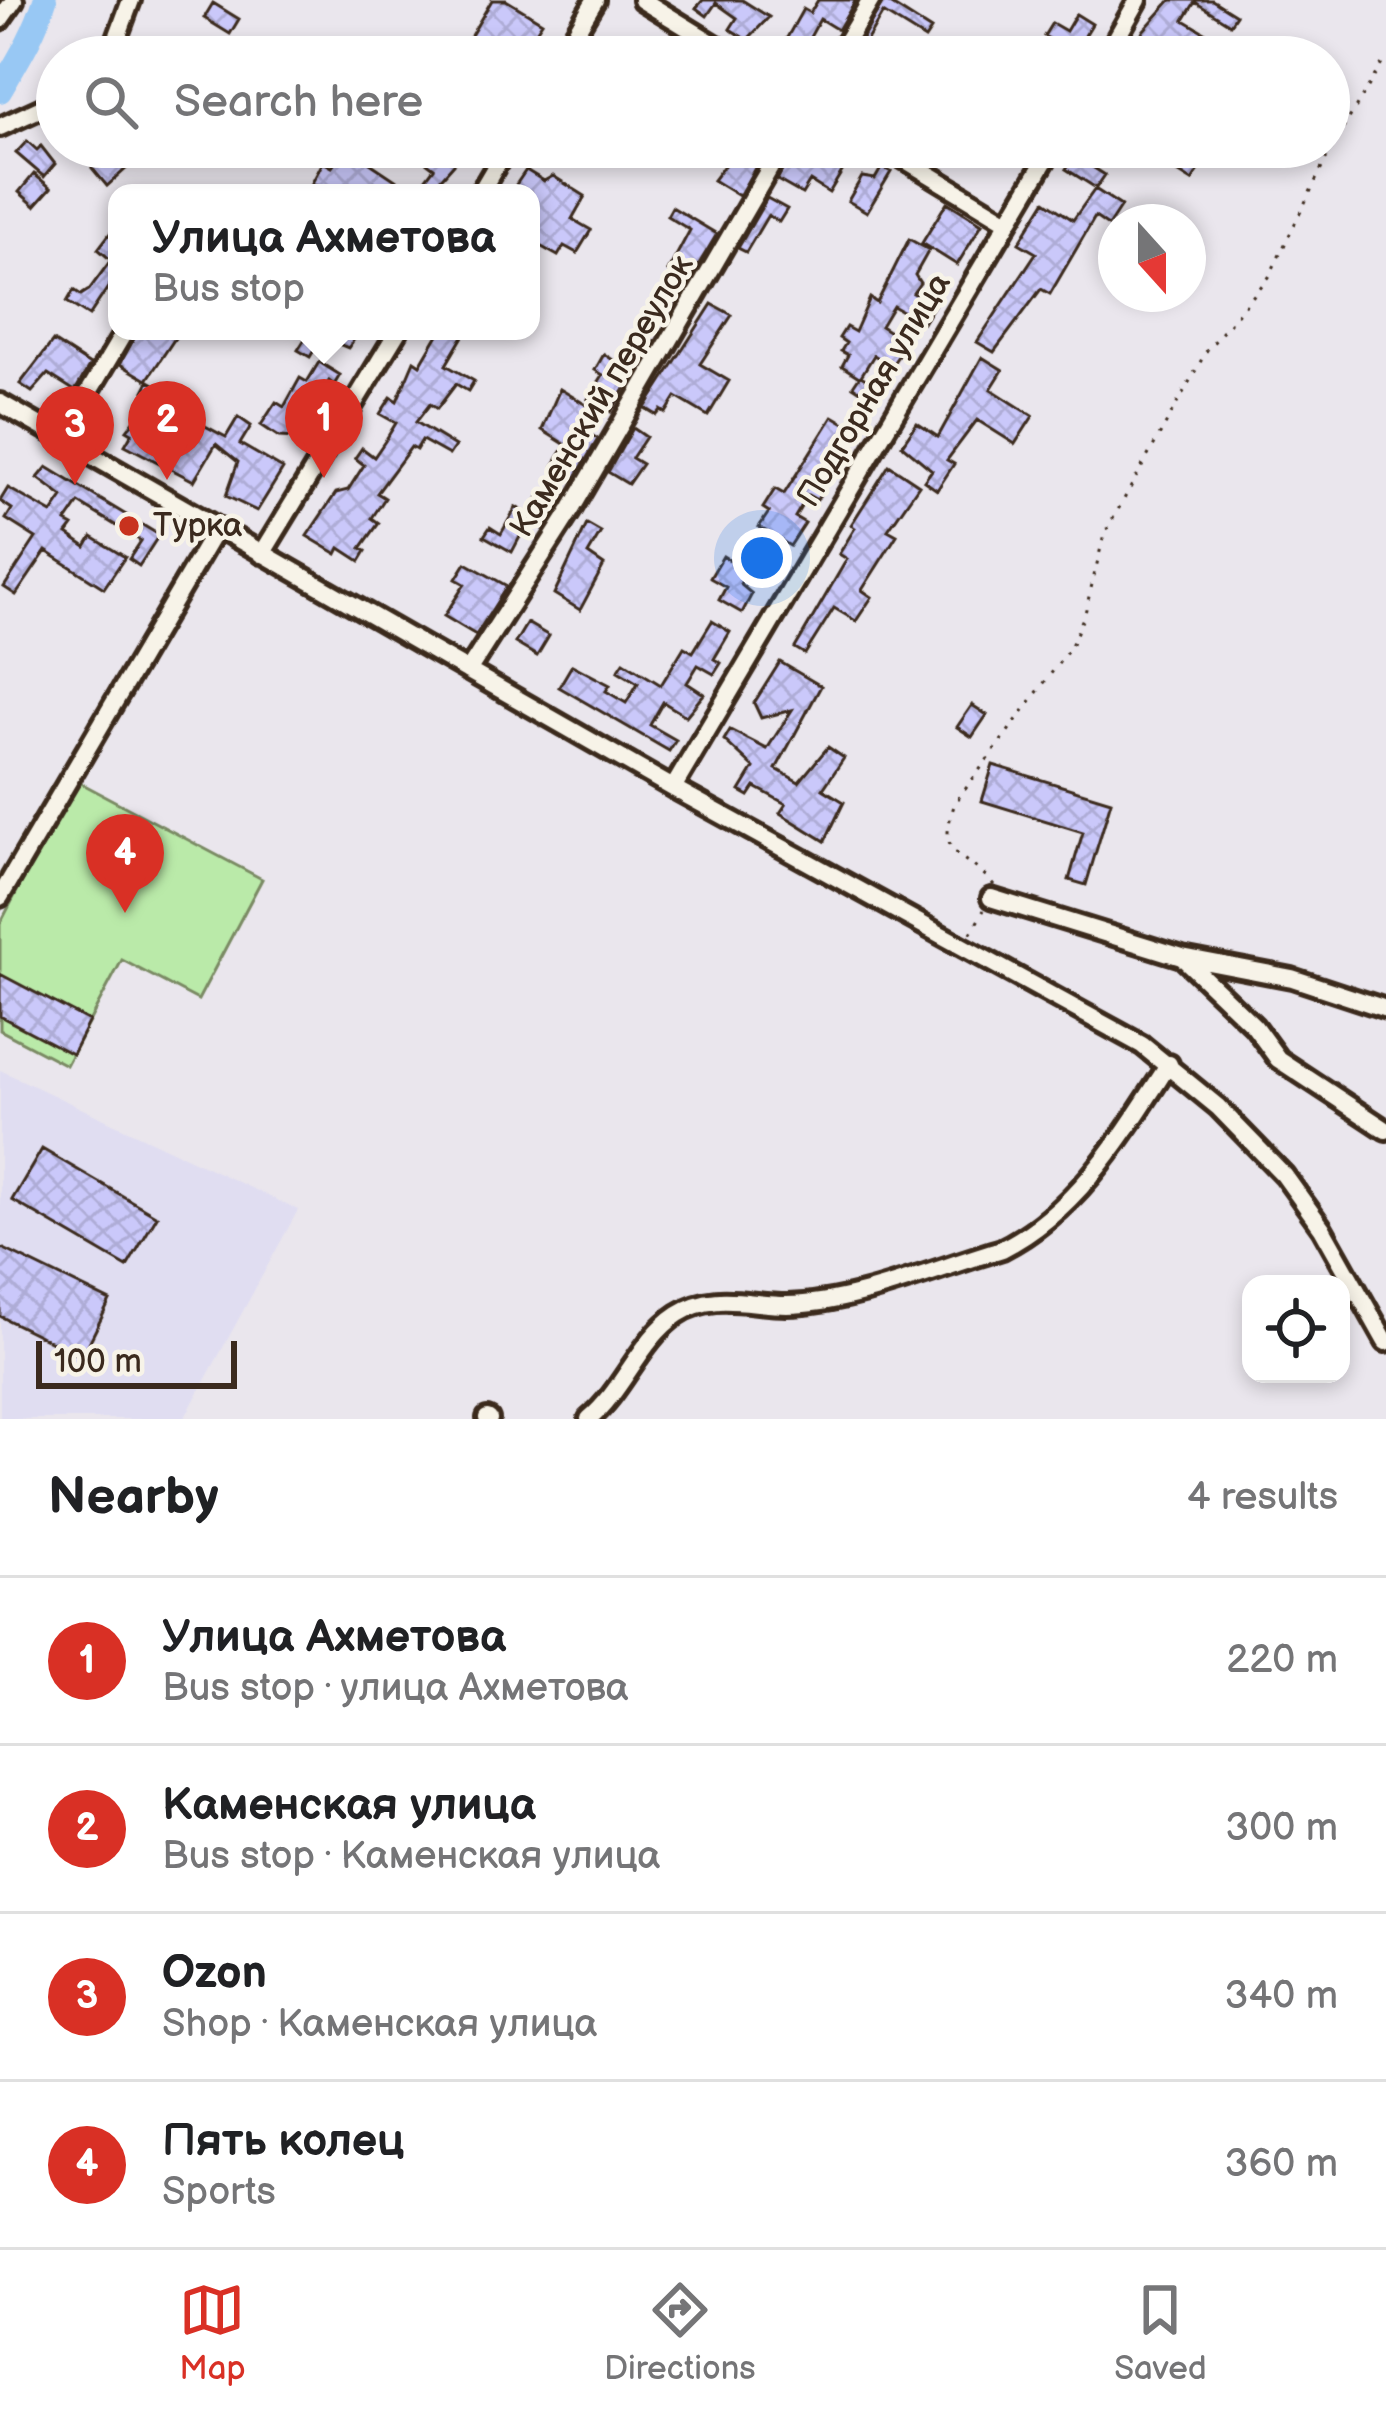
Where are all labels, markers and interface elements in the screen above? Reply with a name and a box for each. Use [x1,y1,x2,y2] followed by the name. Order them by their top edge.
[36,36,1350,168] search box
[78,69,144,135] icon: search
[174,75,423,130] text: Search here
[108,184,540,340] popup
[1098,204,1206,312] north arrow
[152,211,496,266] text: Улица Ахметова
[502,247,702,545] street label: Каменский переулок
[152,266,305,313] text: Bus stop
[788,266,960,514] street label: Подгорная улица
[285,379,363,478] pin: 1
[128,381,206,480] pin: 2
[36,386,114,485] pin: 3
[153,506,243,546] place label: Турка
[116,513,142,539] marker: Турка
[732,528,792,588] your location
[86,814,164,913] pin: 4
[1242,1275,1350,1383] map controls
[1242,1275,1350,1383] button: locate
[36,1335,237,1388] scale bar
[54,1342,142,1382] text: 100 m
[48,1467,219,1528] text: Nearby
[1187,1474,1338,1521] text: 4 results
[162,1610,506,1665] text: Улица Ахметова
[79,1637,95,1684] text: 1
[1226,1637,1338,1684] text: 220 m
[162,1665,629,1712] text: Bus stop · улица Ахметова
[162,1778,536,1833] text: Каменская улица
[75,1805,99,1852] text: 2
[1225,1805,1338,1852] text: 300 m
[162,1833,661,1880] text: Bus stop · Каменская улица
[162,1946,267,2001] text: Ozon
[76,1973,98,2020] text: 3
[1225,1973,1338,2020] text: 340 m
[162,2001,597,2048] text: Shop · Каменская улица
[162,2114,404,2169] text: Пять колец
[76,2141,98,2188] text: 4
[1224,2141,1338,2188] text: 360 m
[162,2169,276,2216] text: Sports
[179,2277,246,2389] tab: Map
[604,2277,756,2389] tab: Directions
[1114,2277,1207,2389] tab: Saved

